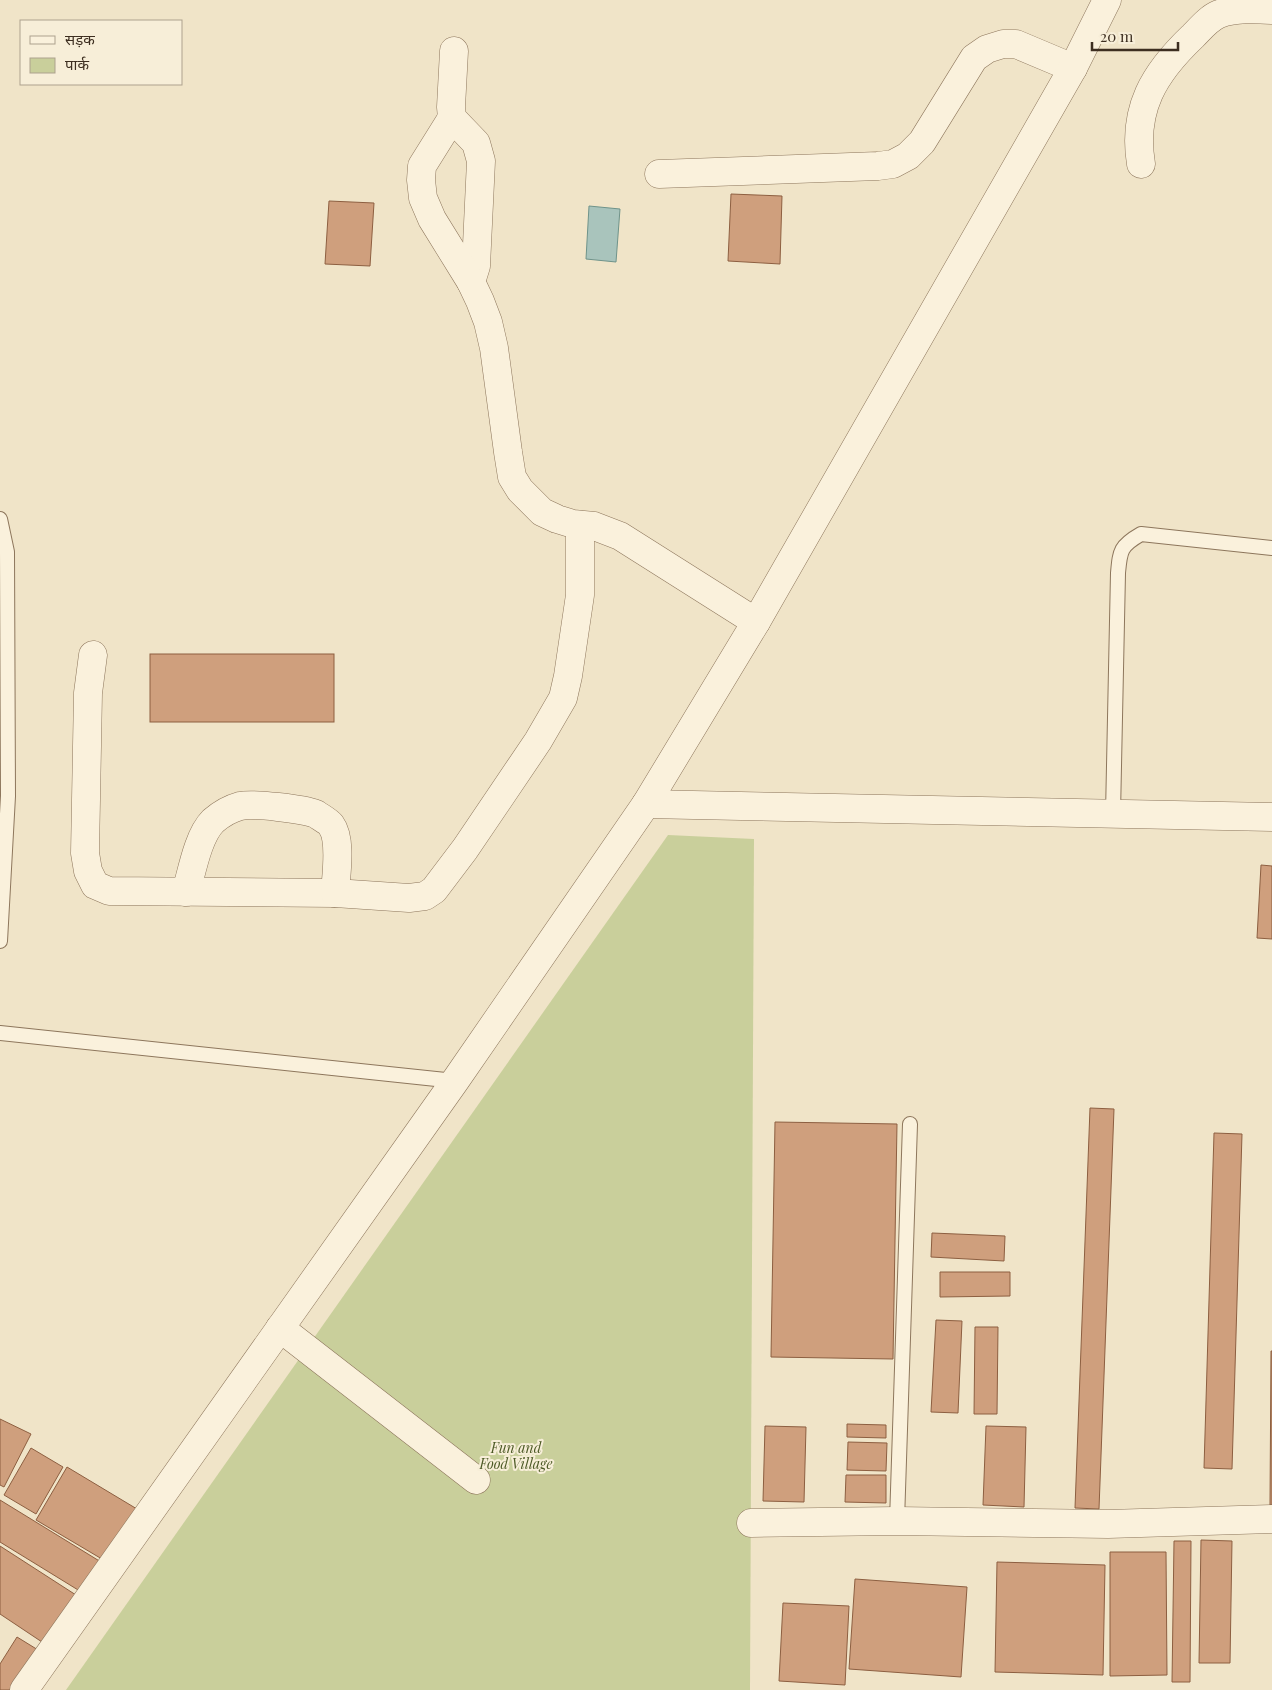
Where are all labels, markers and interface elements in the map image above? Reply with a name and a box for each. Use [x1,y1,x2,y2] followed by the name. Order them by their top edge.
[20,20,182,85] legend
[1092,20,1178,52] scale bar
[1100,26,1134,46] text: 20 m
[65,29,95,49] text: सड़क
[65,54,89,74] text: पार्क
[479,1438,552,1473] park label: Fun and Food Village

